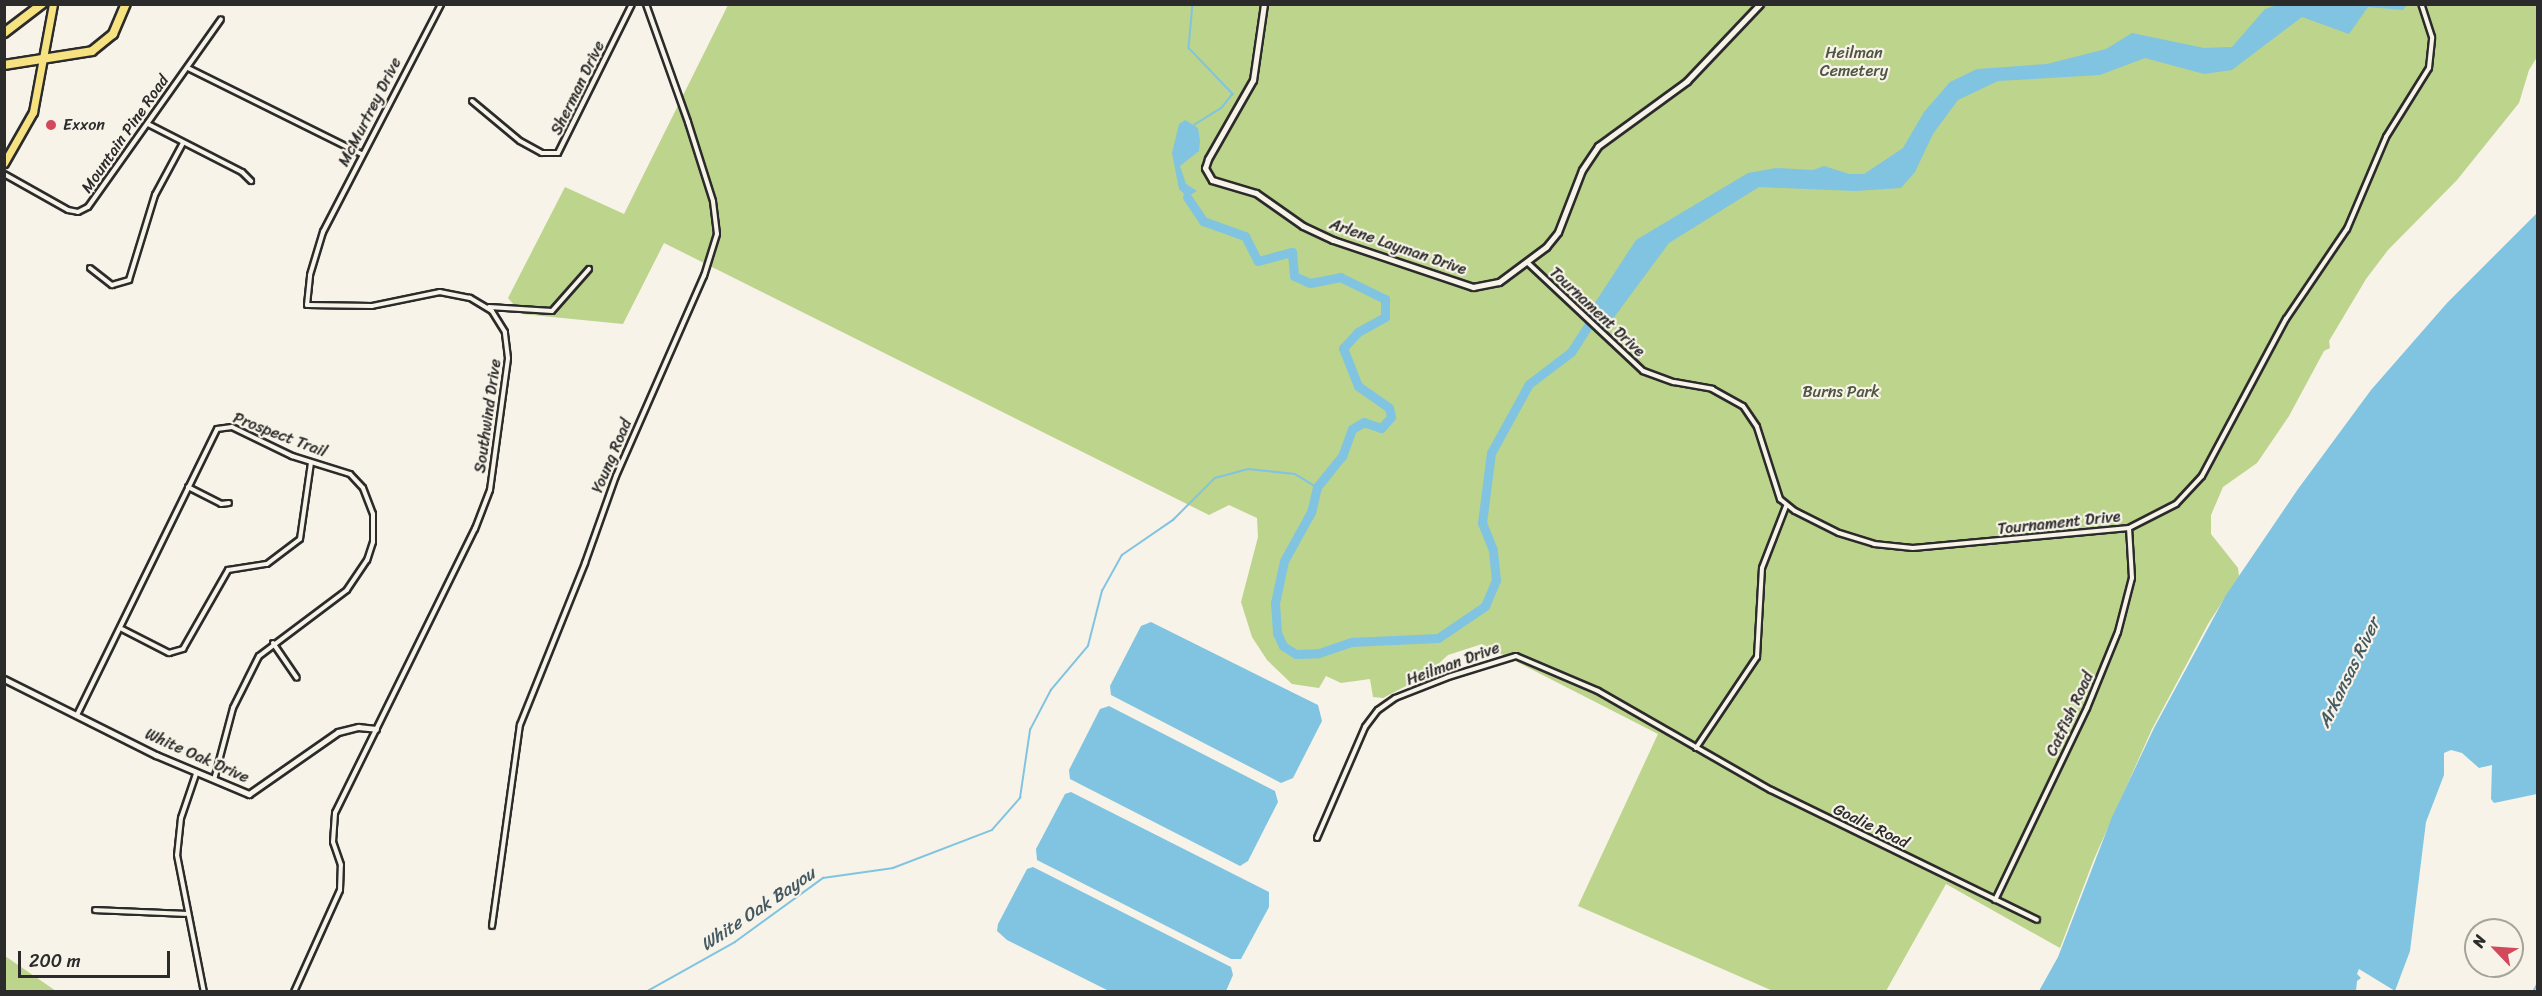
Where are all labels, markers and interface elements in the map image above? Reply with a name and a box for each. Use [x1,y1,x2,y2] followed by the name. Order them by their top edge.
[547,38,609,138] street label: Sherman Drive
[1820,43,1888,81] park label: Heilman Cemetery
[334,54,406,170] street label: McMurtrey Drive
[77,71,173,197] street label: Mountain Pine Road
[63,115,105,135] place label: Exxon
[44,118,58,132] marker: Exxon
[1327,214,1469,280] street label: Arlene Layman Drive
[1545,263,1649,361] street label: Tournament Drive
[470,358,506,474] street label: Southwind Drive
[1802,382,1880,402] park label: Burns Park
[231,408,329,462] street label: Prospect Trail
[588,416,636,496] street label: Young Road
[1996,507,2122,539] street label: Tournament Drive
[2313,615,2385,731] water label: Arkansas River
[1404,638,1502,690] street label: Heilman Drive
[2042,669,2098,759] street label: Catfish Road
[142,724,252,788] street label: White Oak Drive
[1830,799,1912,853] street label: Goalie Road
[697,863,819,955] water label: White Oak Bayou
[2464,918,2524,978] north arrow
[2464,930,2495,952] text: N
[21,939,172,977] scale bar
[29,945,81,977] text: 200 m

